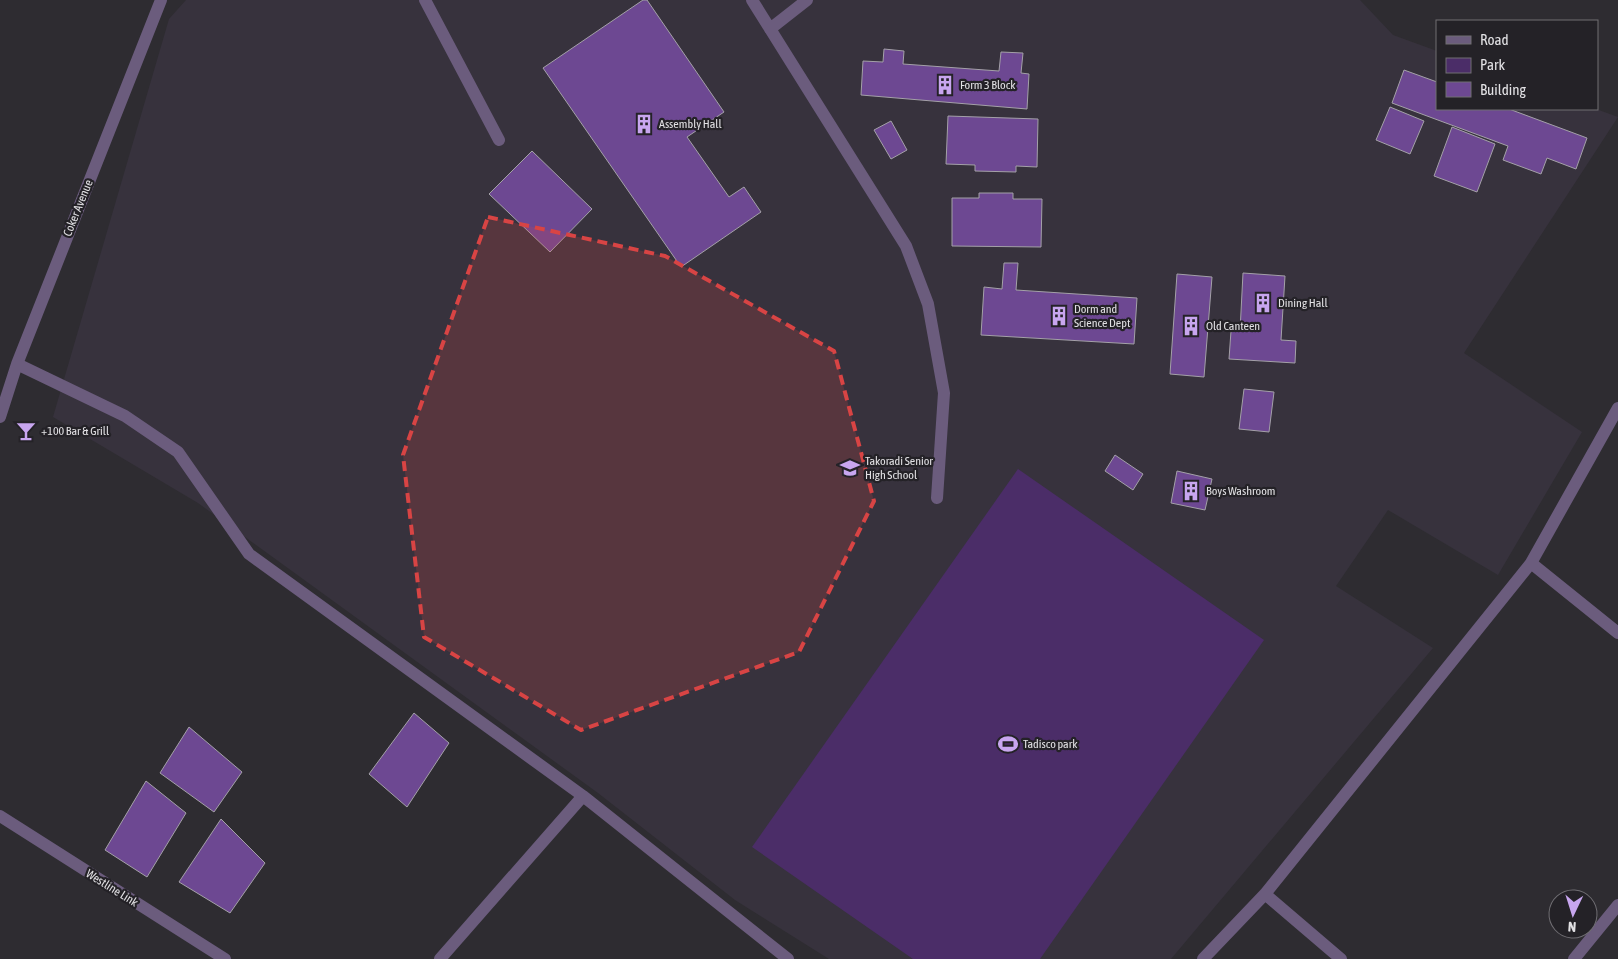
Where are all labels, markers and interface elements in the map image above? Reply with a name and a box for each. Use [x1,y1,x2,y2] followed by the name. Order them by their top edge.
[1436,20,1598,110] legend
[1480,31,1509,48] text: Road
[1480,56,1505,73] text: Park
[934,74,956,96] building icon: Form 3 Block
[960,78,1016,92] place label: Form 3 Block
[1480,81,1526,98] text: Building
[633,113,655,135] building icon: Assembly Hall
[659,117,723,131] place label: Assembly Hall
[60,178,96,238] street label: Coker Avenue
[1252,292,1274,314] building icon: Dining Hall
[1278,296,1328,310] place label: Dining Hall
[1074,302,1131,330] place label: Dorm and Science Dept
[1048,305,1070,327] building icon: Dorm and Science Dept
[1180,315,1202,337] building icon: Old Canteen
[1206,319,1260,333] place label: Old Canteen
[15,420,37,442] bar icon: +100 Bar & Grill
[41,424,110,438] place label: +100 Bar & Grill
[865,454,933,482] place label: Takoradi Senior High School
[839,457,861,479] school or university icon: Takoradi Senior High School
[1180,480,1202,502] building icon: Boys Washroom
[1206,484,1275,498] place label: Boys Washroom
[997,733,1019,755] sports icon: Tadisco park
[1023,737,1078,751] place label: Tadisco park
[83,866,141,910] street label: Westline Link
[1548,889,1598,939] north arrow
[1567,919,1577,935] text: N

